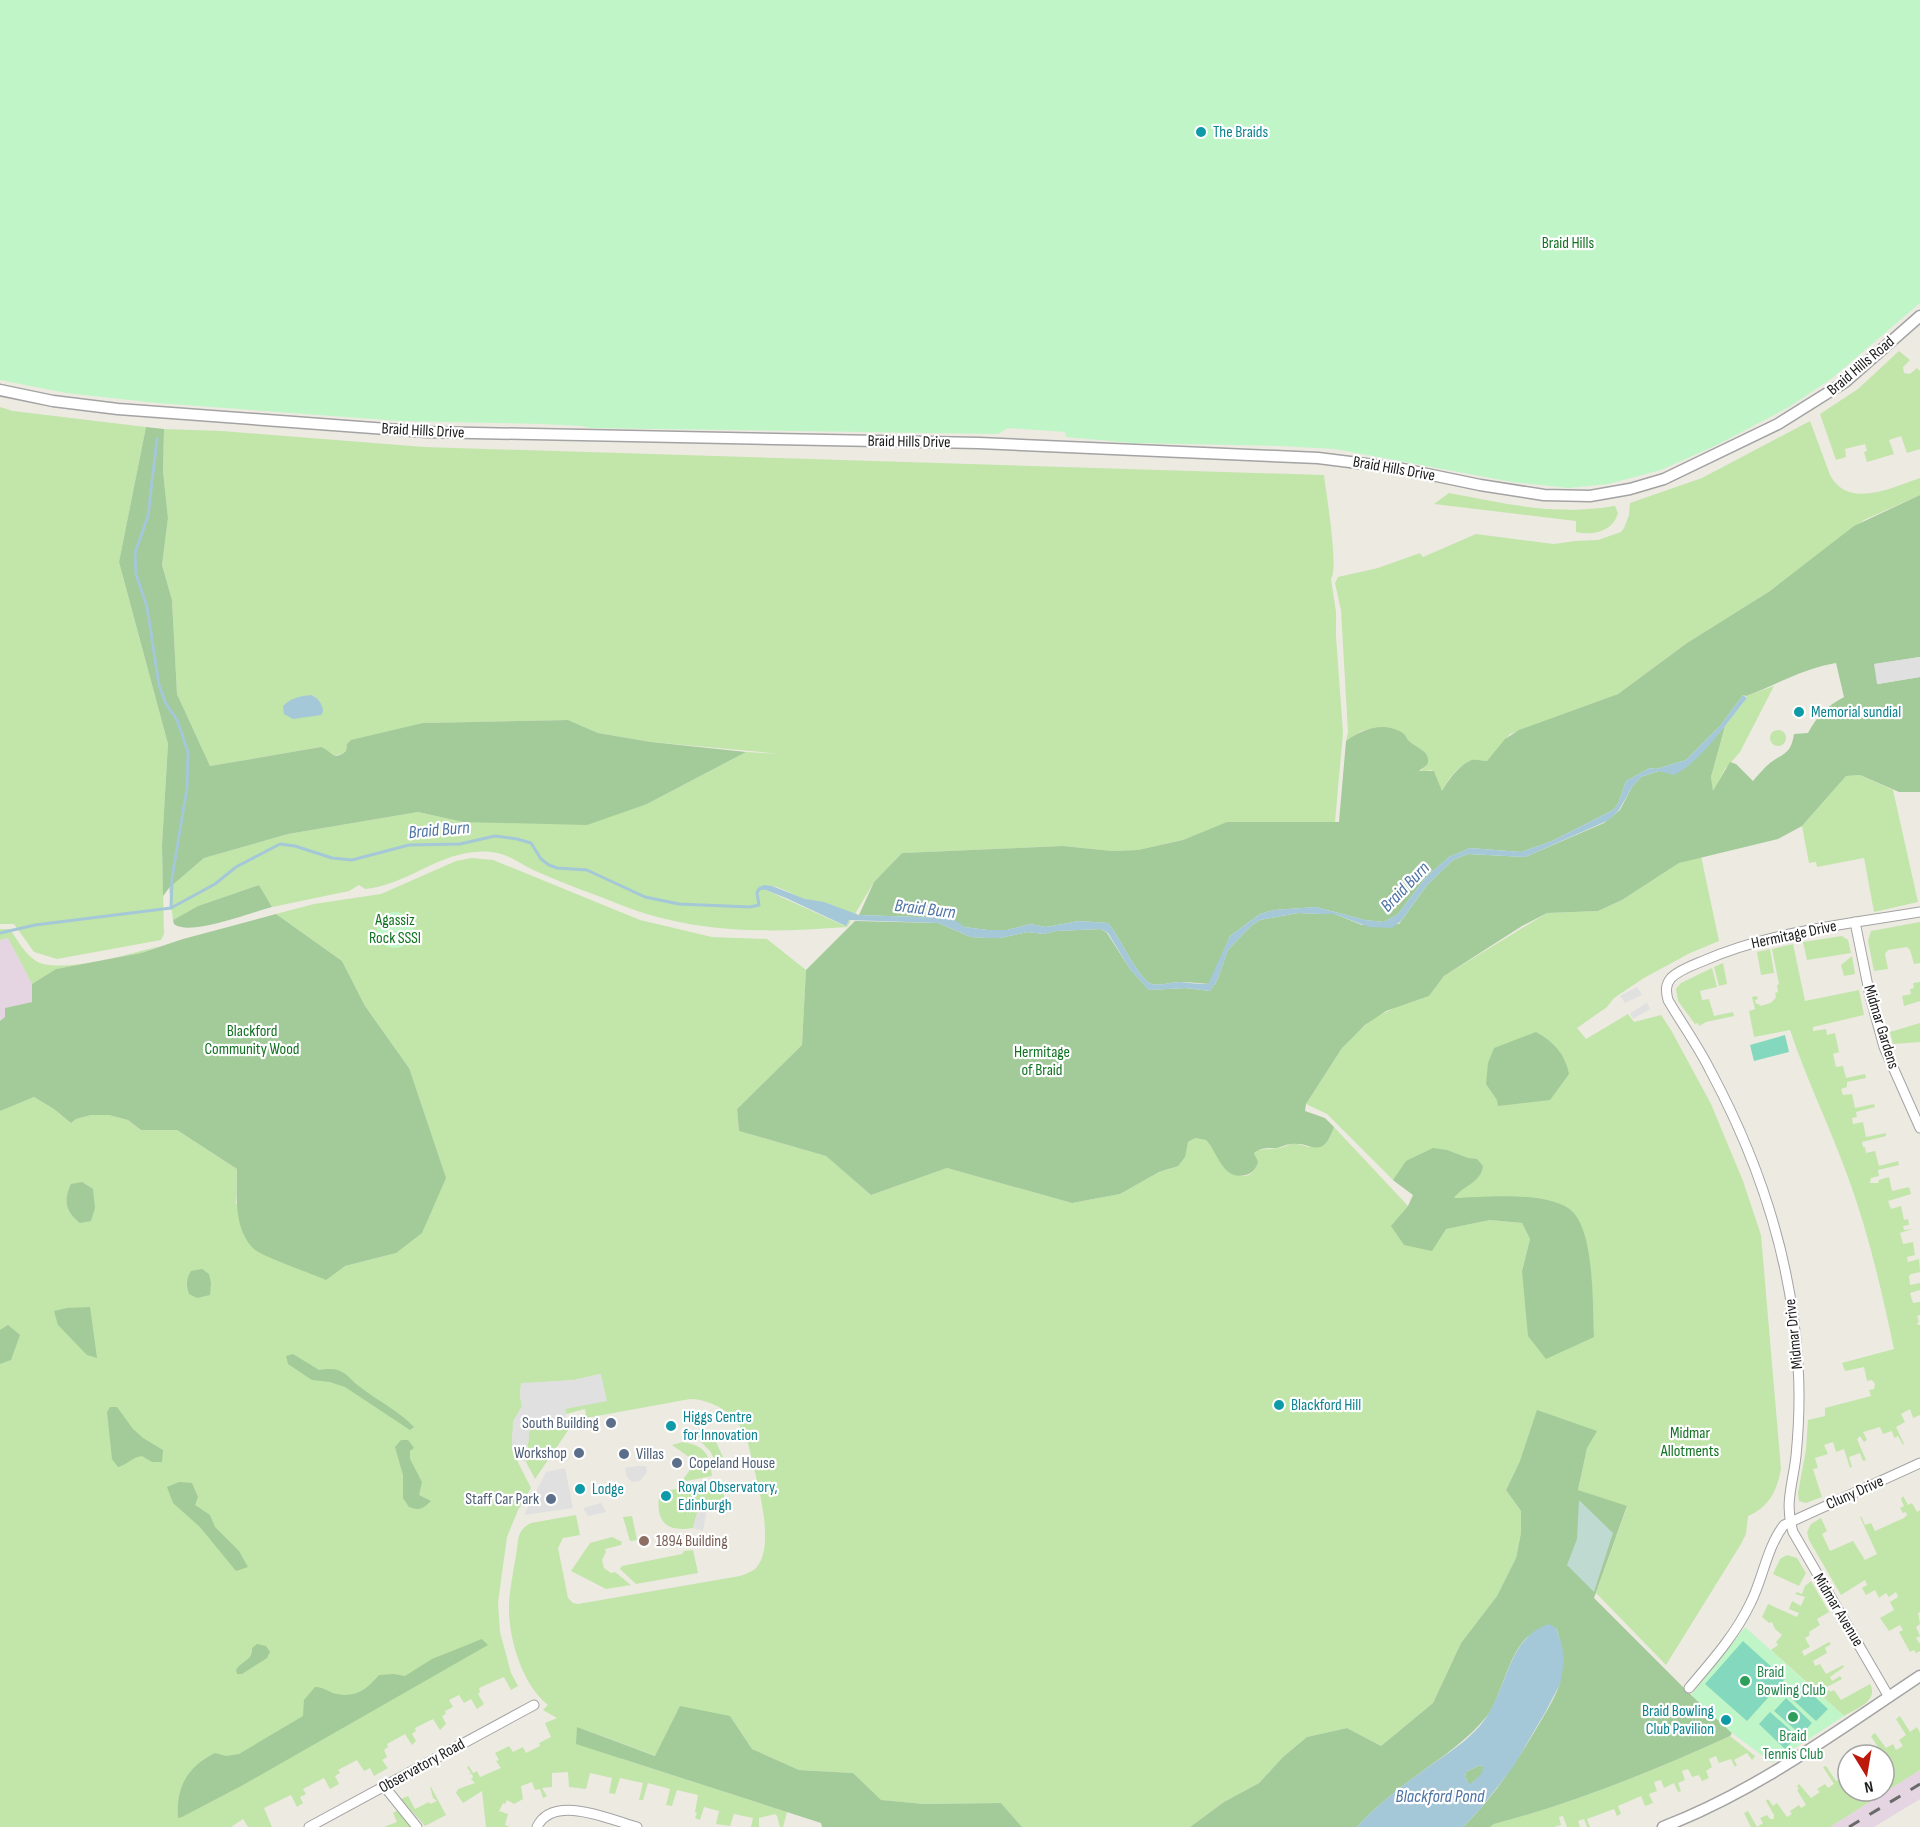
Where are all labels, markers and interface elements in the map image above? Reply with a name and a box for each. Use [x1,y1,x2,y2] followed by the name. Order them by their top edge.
[1213,123,1268,142] place label: The Braids
[1194,125,1208,139] marker: The Braids
[1542,234,1595,253] park label: Braid Hills
[1824,332,1898,400] street label: Braid Hills Road
[381,419,465,443] street label: Braid Hills Drive
[867,432,951,452] street label: Braid Hills Drive
[1351,452,1437,486] street label: Braid Hills Drive
[1811,703,1901,722] place label: Memorial sundial
[1792,705,1806,719] marker: Memorial sundial
[408,817,471,843] water label: Braid Burn
[1376,857,1434,916] water label: Braid Burn
[893,895,957,923] water label: Braid Burn
[369,911,421,948] park label: Agassiz Rock SSSI
[1750,917,1838,953] street label: Hermitage Drive
[1859,983,1903,1072] street label: Midmar Gardens
[204,1022,300,1059] park label: Blackford Community Wood
[1014,1043,1070,1080] park label: Hermitage of Braid
[1781,1298,1807,1370] street label: Midmar Drive
[1291,1396,1361,1415] place label: Blackford Hill
[1272,1398,1286,1412] marker: Blackford Hill
[683,1408,758,1445] place label: Higgs Centre for Innovation
[522,1414,599,1433] place label: South Building
[604,1416,618,1430] marker: South Building
[664,1419,678,1433] marker: Higgs Centre for Innovation
[1660,1424,1720,1461] park label: Midmar Allotments
[514,1444,567,1463] place label: Workshop
[636,1445,664,1464] place label: Villas
[572,1446,586,1460] marker: Workshop
[617,1447,631,1461] marker: Villas
[689,1454,775,1473] place label: Copeland House
[670,1456,684,1470] marker: Copeland House
[1823,1472,1887,1514] street label: Cluny Drive
[678,1478,778,1515] place label: Royal Observatory, Edinburgh
[592,1480,624,1499] place label: Lodge
[573,1482,587,1496] marker: Lodge
[659,1489,673,1503] marker: Royal Observatory, Edinburgh
[465,1490,539,1509] place label: Staff Car Park
[544,1492,558,1506] marker: Staff Car Park
[656,1532,728,1551] place label: 1894 Building
[637,1534,651,1548] marker: 1894 Building
[1809,1570,1867,1650] street label: Midmar Avenue
[1757,1663,1826,1700] place label: Braid Bowling Club
[1738,1674,1752,1688] marker: Braid Bowling Club
[1642,1702,1714,1739] place label: Braid Bowling Club Pavilion
[1786,1710,1800,1724] marker: Braid Tennis Club
[1719,1713,1733,1727] marker: Braid Bowling Club Pavilion
[1763,1727,1823,1764] place label: Braid Tennis Club
[376,1735,468,1797] street label: Observatory Road
[1836,1743,1896,1803] north arrow
[1863,1776,1875,1796] text: N
[1396,1786,1485,1807] water label: Blackford Pond

